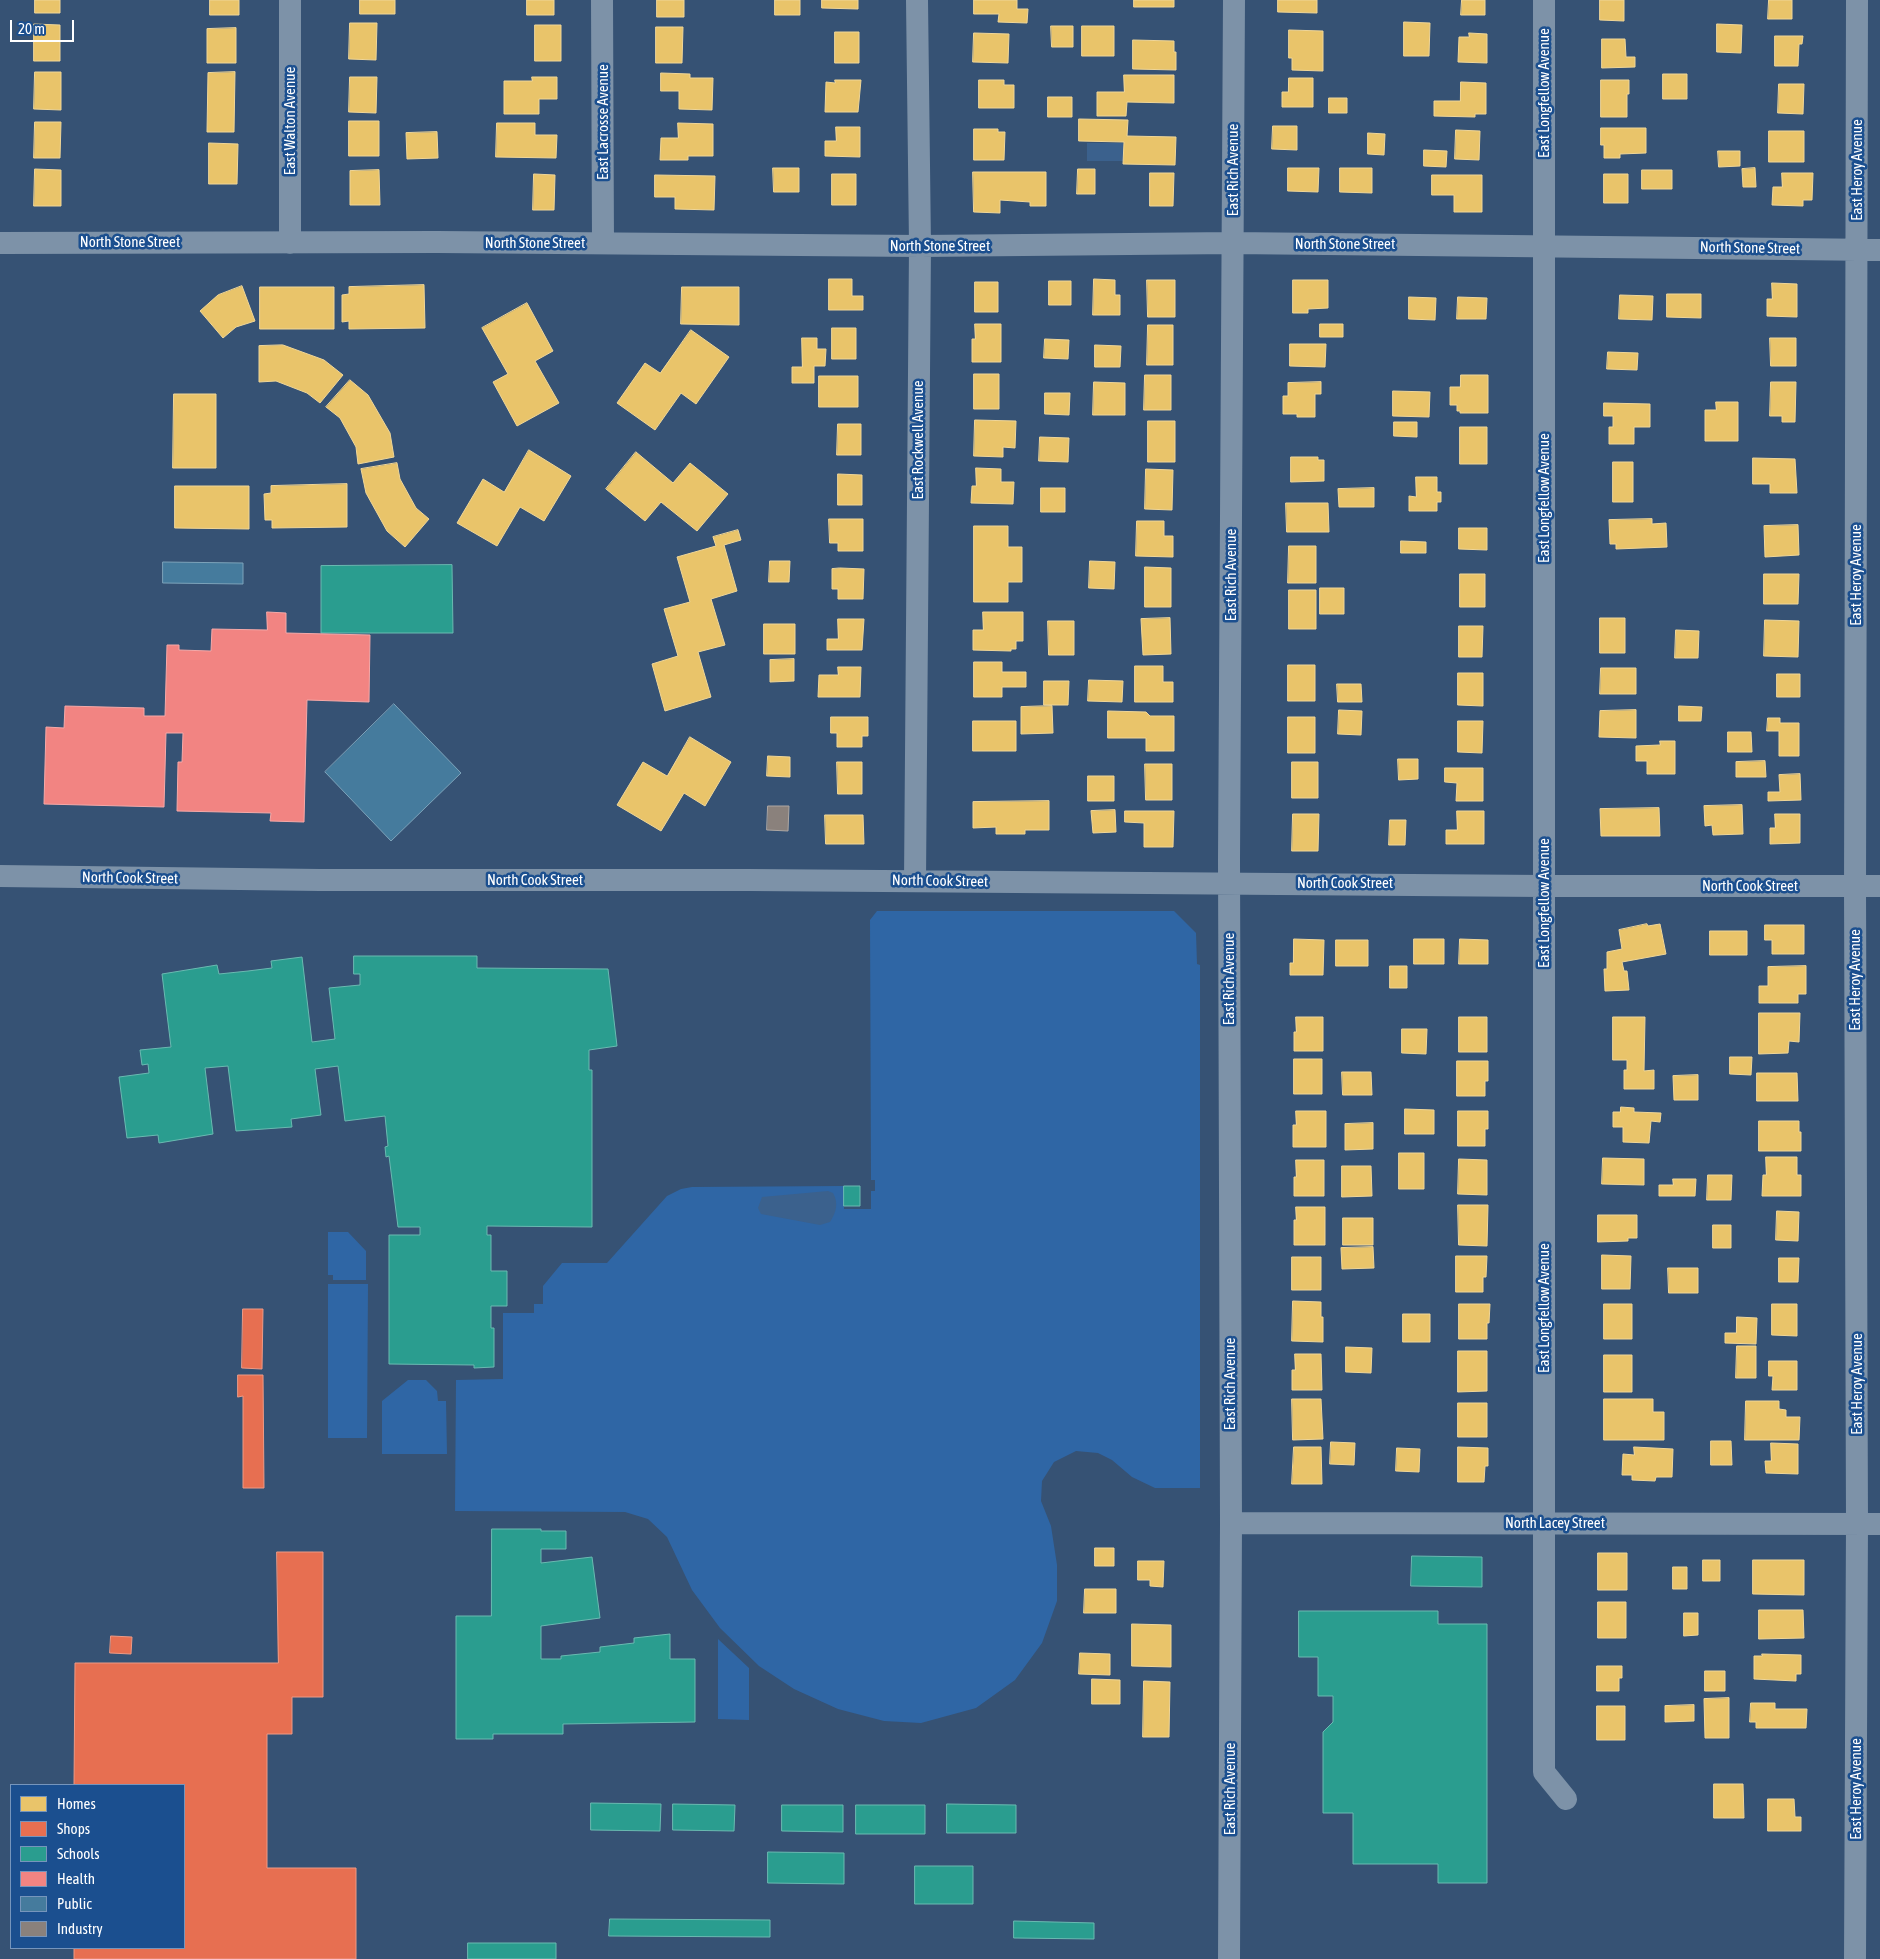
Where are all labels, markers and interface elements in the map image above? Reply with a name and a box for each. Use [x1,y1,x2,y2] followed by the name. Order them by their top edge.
[12,10,76,42] scale bar
[18,20,45,37] text: 20 m
[1535,28,1553,158] street label: East Longfellow Avenue
[594,64,612,180] street label: East Lacrosse Avenue
[281,67,299,175] street label: East Walton Avenue
[1848,119,1866,221] street label: East Heroy Avenue
[1224,124,1242,216] street label: East Rich Avenue
[80,233,180,251] street label: North Stone Street
[485,234,585,252] street label: North Stone Street
[1295,235,1395,253] street label: North Stone Street
[890,237,990,255] street label: North Stone Street
[1700,238,1800,258] street label: North Stone Street
[909,381,927,499] street label: East Rockwell Avenue
[1535,433,1553,563] street label: East Longfellow Avenue
[1847,524,1865,626] street label: East Heroy Avenue
[1222,529,1240,621] street label: East Rich Avenue
[1535,838,1553,968] street label: East Longfellow Avenue
[82,868,178,888] street label: North Cook Street
[487,871,583,889] street label: North Cook Street
[892,871,988,891] street label: North Cook Street
[1297,874,1393,892] street label: North Cook Street
[1702,877,1798,895] street label: North Cook Street
[1846,929,1864,1031] street label: East Heroy Avenue
[1220,933,1238,1025] street label: East Rich Avenue
[1535,1243,1553,1373] street label: East Longfellow Avenue
[1848,1333,1866,1435] street label: East Heroy Avenue
[1221,1338,1239,1430] street label: East Rich Avenue
[1505,1514,1605,1532] street label: North Lacey Street
[1847,1738,1865,1840] street label: East Heroy Avenue
[1221,1743,1239,1835] street label: East Rich Avenue
[10,1784,185,1949] legend
[57,1795,96,1812] text: Homes
[57,1820,90,1837] text: Shops
[57,1845,100,1862] text: Schools
[57,1870,95,1887] text: Health
[57,1895,92,1912] text: Public
[57,1920,103,1937] text: Industry

